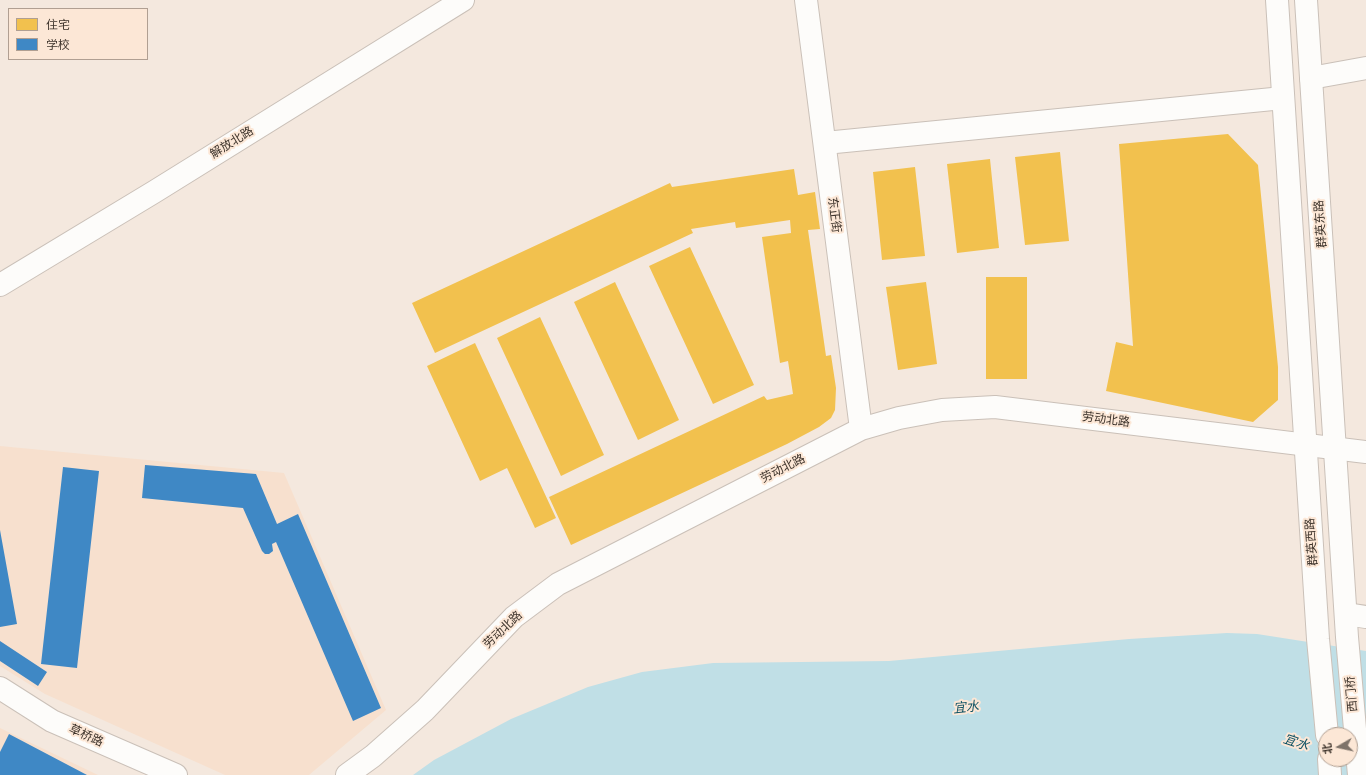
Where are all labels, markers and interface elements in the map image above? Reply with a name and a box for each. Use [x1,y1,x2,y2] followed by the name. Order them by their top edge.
[8,8,148,60] legend
[46,17,70,33] text: 住宅
[46,37,70,53] text: 学校
[208,124,256,162] street label: 解放北路
[825,196,843,234] street label: 东正街
[1312,200,1330,248] street label: 群英东路
[1081,410,1131,430] street label: 劳动北路
[758,452,808,486] street label: 劳动北路
[1303,518,1321,566] street label: 群英西路
[481,608,525,652] street label: 劳动北路
[1343,675,1361,713] street label: 西门桥
[952,699,980,717] water label: 宜水
[67,722,105,750] street label: 草桥路
[1318,727,1358,767] north arrow
[1281,732,1311,754] water label: 宜水
[1319,742,1335,755] text: 北

